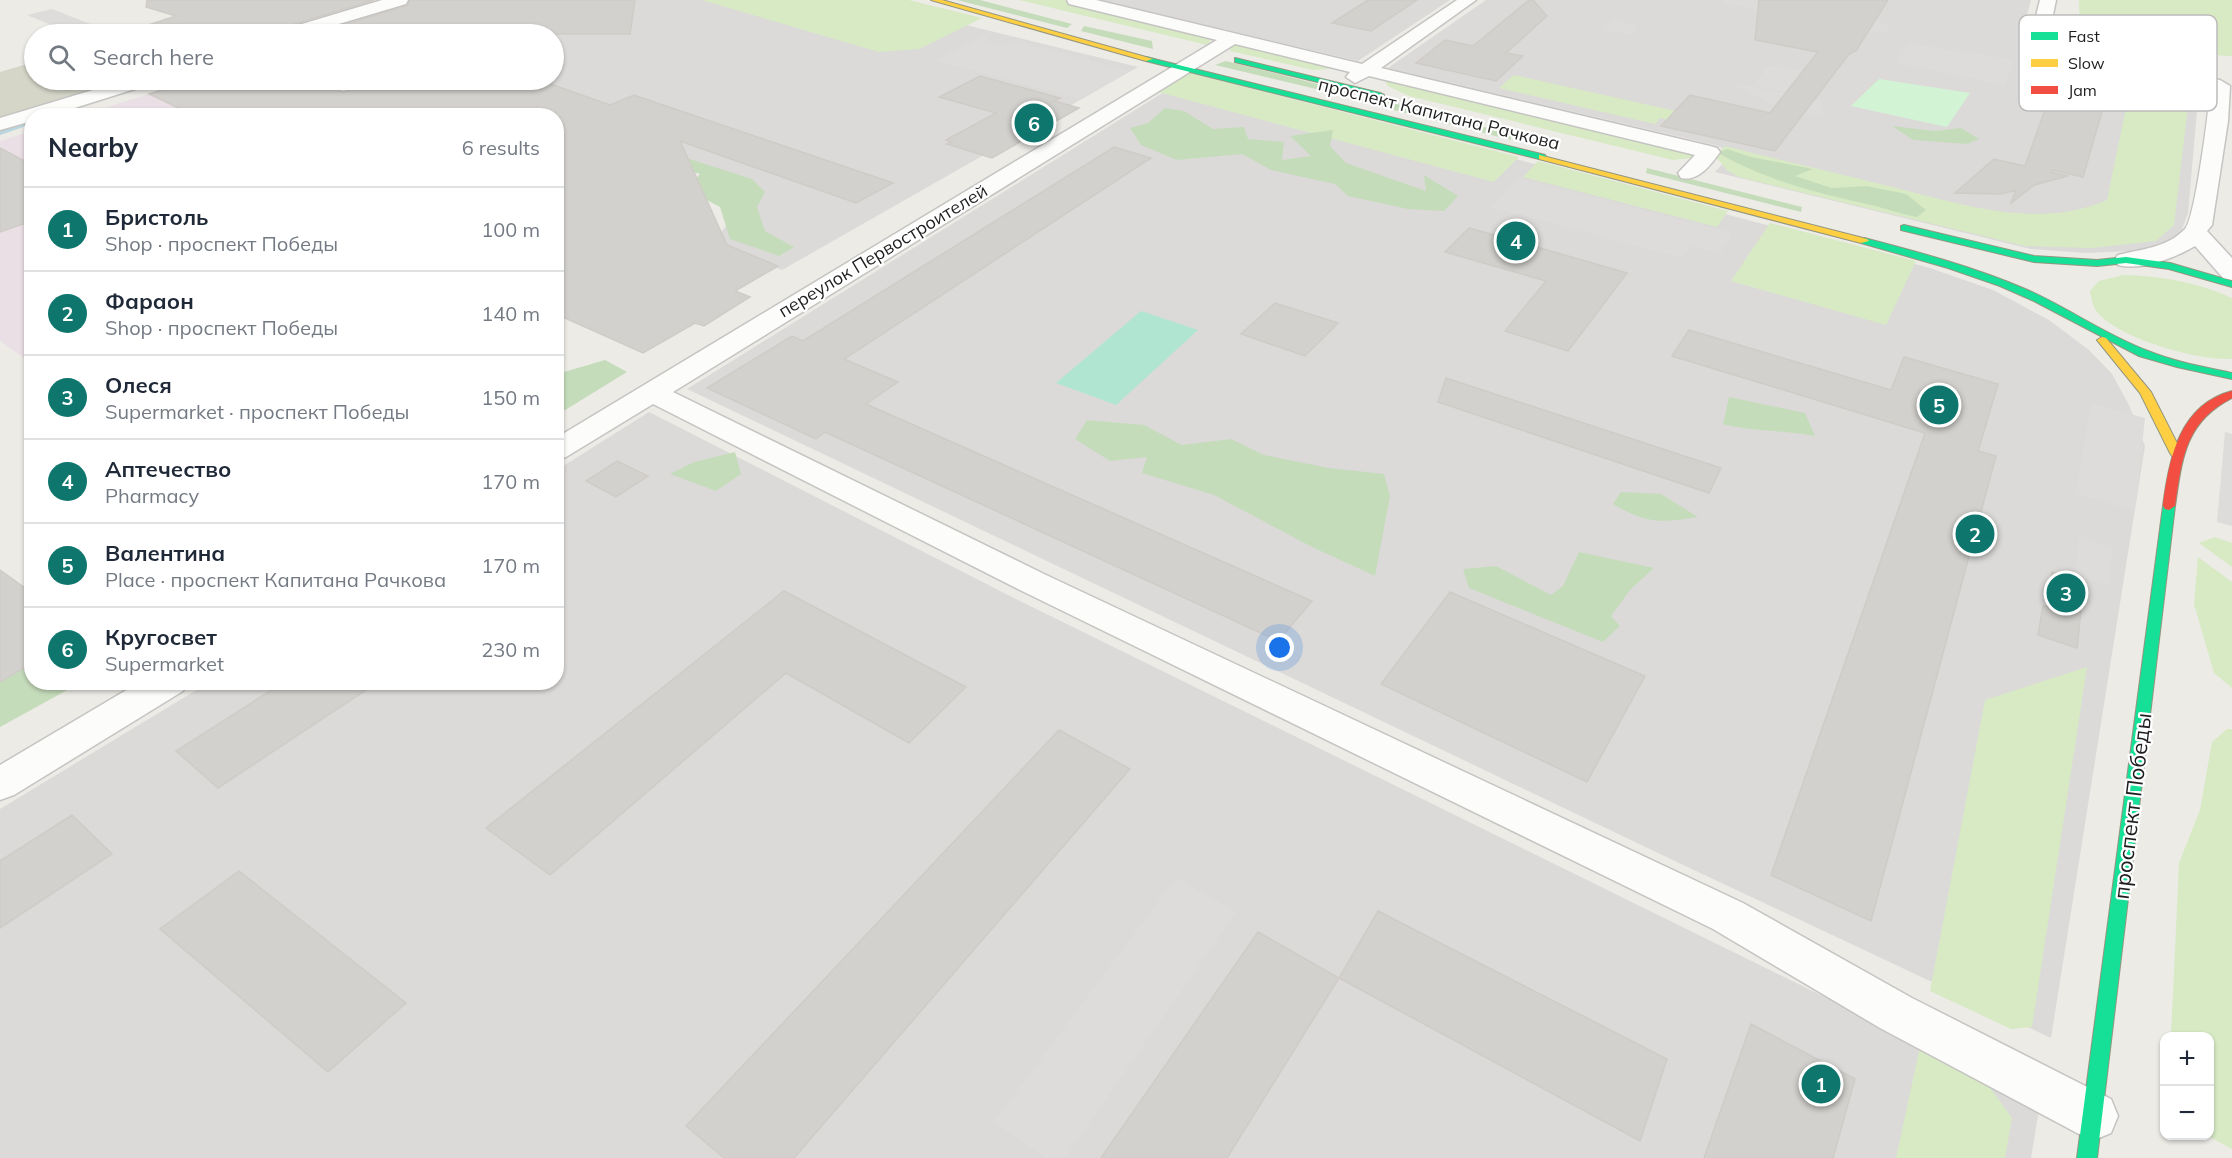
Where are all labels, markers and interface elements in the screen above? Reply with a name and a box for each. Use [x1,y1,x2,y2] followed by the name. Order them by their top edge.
[2019,15,2217,111] legend
[24,24,564,90] search box
[2068,26,2100,46] text: Fast
[45,41,78,74] icon: search
[93,43,214,71] text: Search here
[2068,53,2105,73] text: Slow
[1316,72,1562,155] street label: проспект Капитана Рачкова
[2068,80,2097,100] text: Jam
[1014,100,1054,146] pin: 6
[48,131,138,164] text: Nearby
[462,135,540,160] text: 6 results
[774,179,992,322] street label: переулок Первостроителей
[105,203,209,231] text: Бристоль
[62,217,74,242] text: 1
[481,217,540,242] text: 100 m
[1496,218,1536,264] pin: 4
[105,231,338,256] text: Shop · проспект Победы
[105,287,194,315] text: Фараон
[62,301,74,326] text: 2
[481,301,540,326] text: 140 m
[105,315,338,340] text: Shop · проспект Победы
[105,371,172,399] text: Олеся
[1920,382,1958,428] pin: 5
[62,385,74,410] text: 3
[481,385,540,410] text: 150 m
[105,399,410,424] text: Supermarket · проспект Победы
[105,455,231,483] text: Аптечество
[62,469,74,494] text: 4
[481,469,540,494] text: 170 m
[105,483,199,508] text: Pharmacy
[1956,512,1994,556] pin: 2
[105,539,225,567] text: Валентина
[62,553,74,578] text: 5
[481,553,540,578] text: 170 m
[105,567,446,592] text: Place · проспект Капитана Рачкова
[2046,570,2086,616] pin: 3
[105,623,217,651] text: Кругосвет
[1265,633,1294,662] your location
[62,637,74,662] text: 6
[481,637,540,662] text: 230 m
[105,651,224,676] text: Supermarket
[2107,711,2157,901] street label: проспект Победы
[2160,1032,2214,1140] map controls
[2160,1032,2214,1086] button: +
[1802,1062,1840,1106] pin: 1
[2160,1086,2214,1140] button: −

